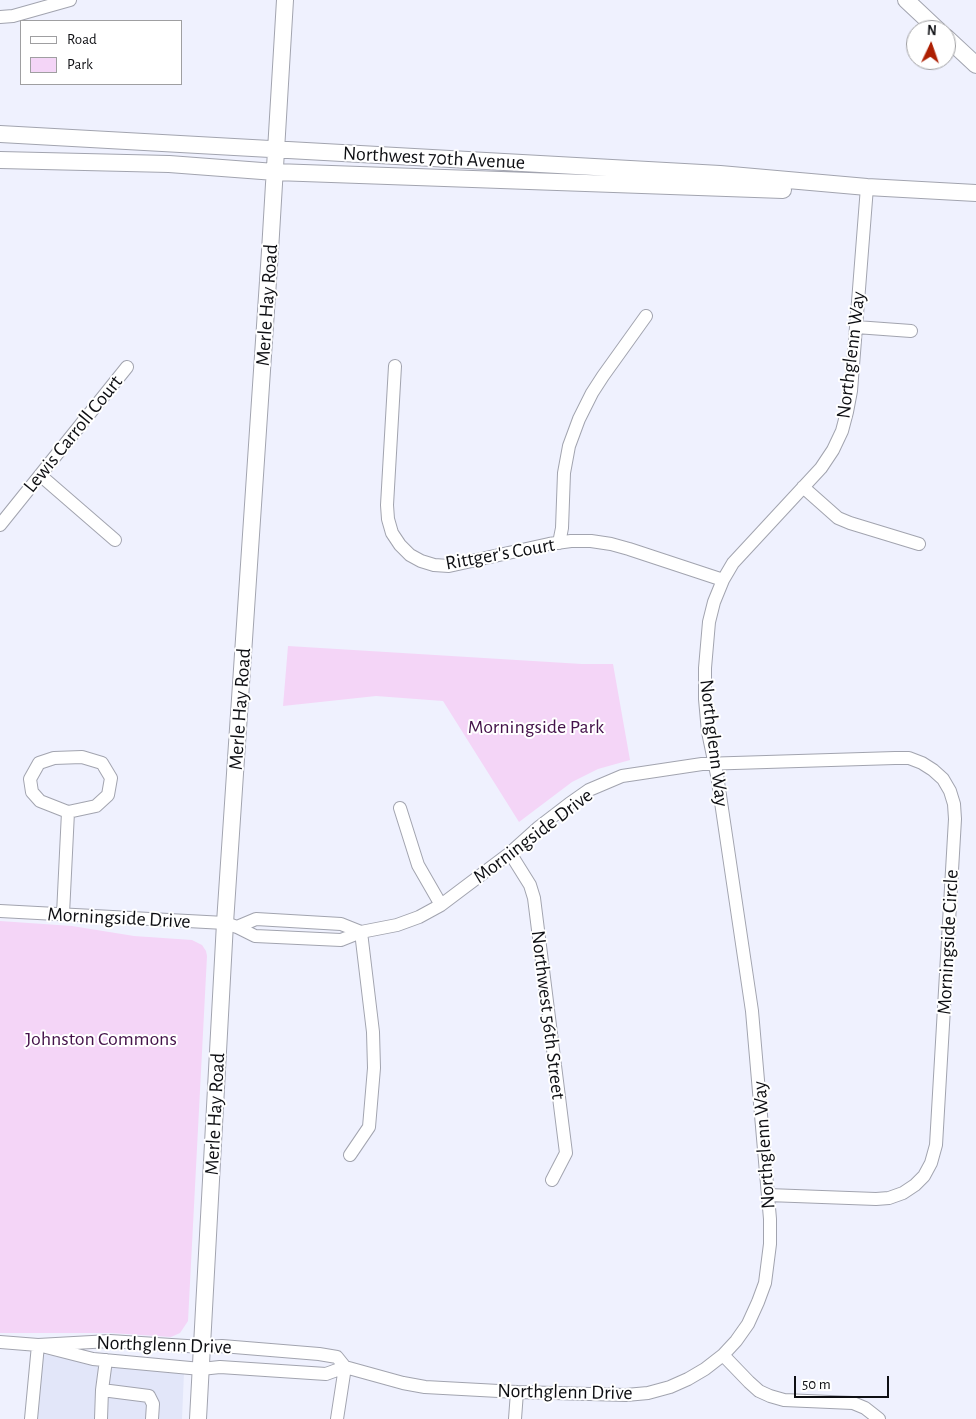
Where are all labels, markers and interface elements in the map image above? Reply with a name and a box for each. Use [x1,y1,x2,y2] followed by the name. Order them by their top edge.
[20,20,182,85] legend
[906,20,956,70] north arrow
[926,24,937,38] text: N
[67,32,97,47] text: Road
[67,57,93,72] text: Park
[342,141,526,175] street label: Northwest 70th Avenue
[251,243,283,367] street label: Merle Hay Road
[831,290,871,420] street label: Northglenn Way
[18,370,128,498] street label: Lewis Carroll Court
[443,533,557,575] street label: Rittger's Court
[224,647,256,771] street label: Merle Hay Road
[694,678,734,808] street label: Northglenn Way
[468,715,604,739] park label: Morningside Park
[469,783,597,889] street label: Morningside Drive
[932,869,964,1015] street label: Morningside Circle
[47,902,191,934] street label: Morningside Drive
[526,929,570,1101] street label: Northwest 56th Street
[25,1027,177,1051] park label: Johnston Commons
[200,1052,230,1176] street label: Merle Hay Road
[748,1080,780,1210] street label: Northglenn Way
[96,1331,232,1359] street label: Northglenn Drive
[796,1366,891,1398] scale bar
[802,1377,831,1392] text: 50 m
[497,1379,633,1405] street label: Northglenn Drive

